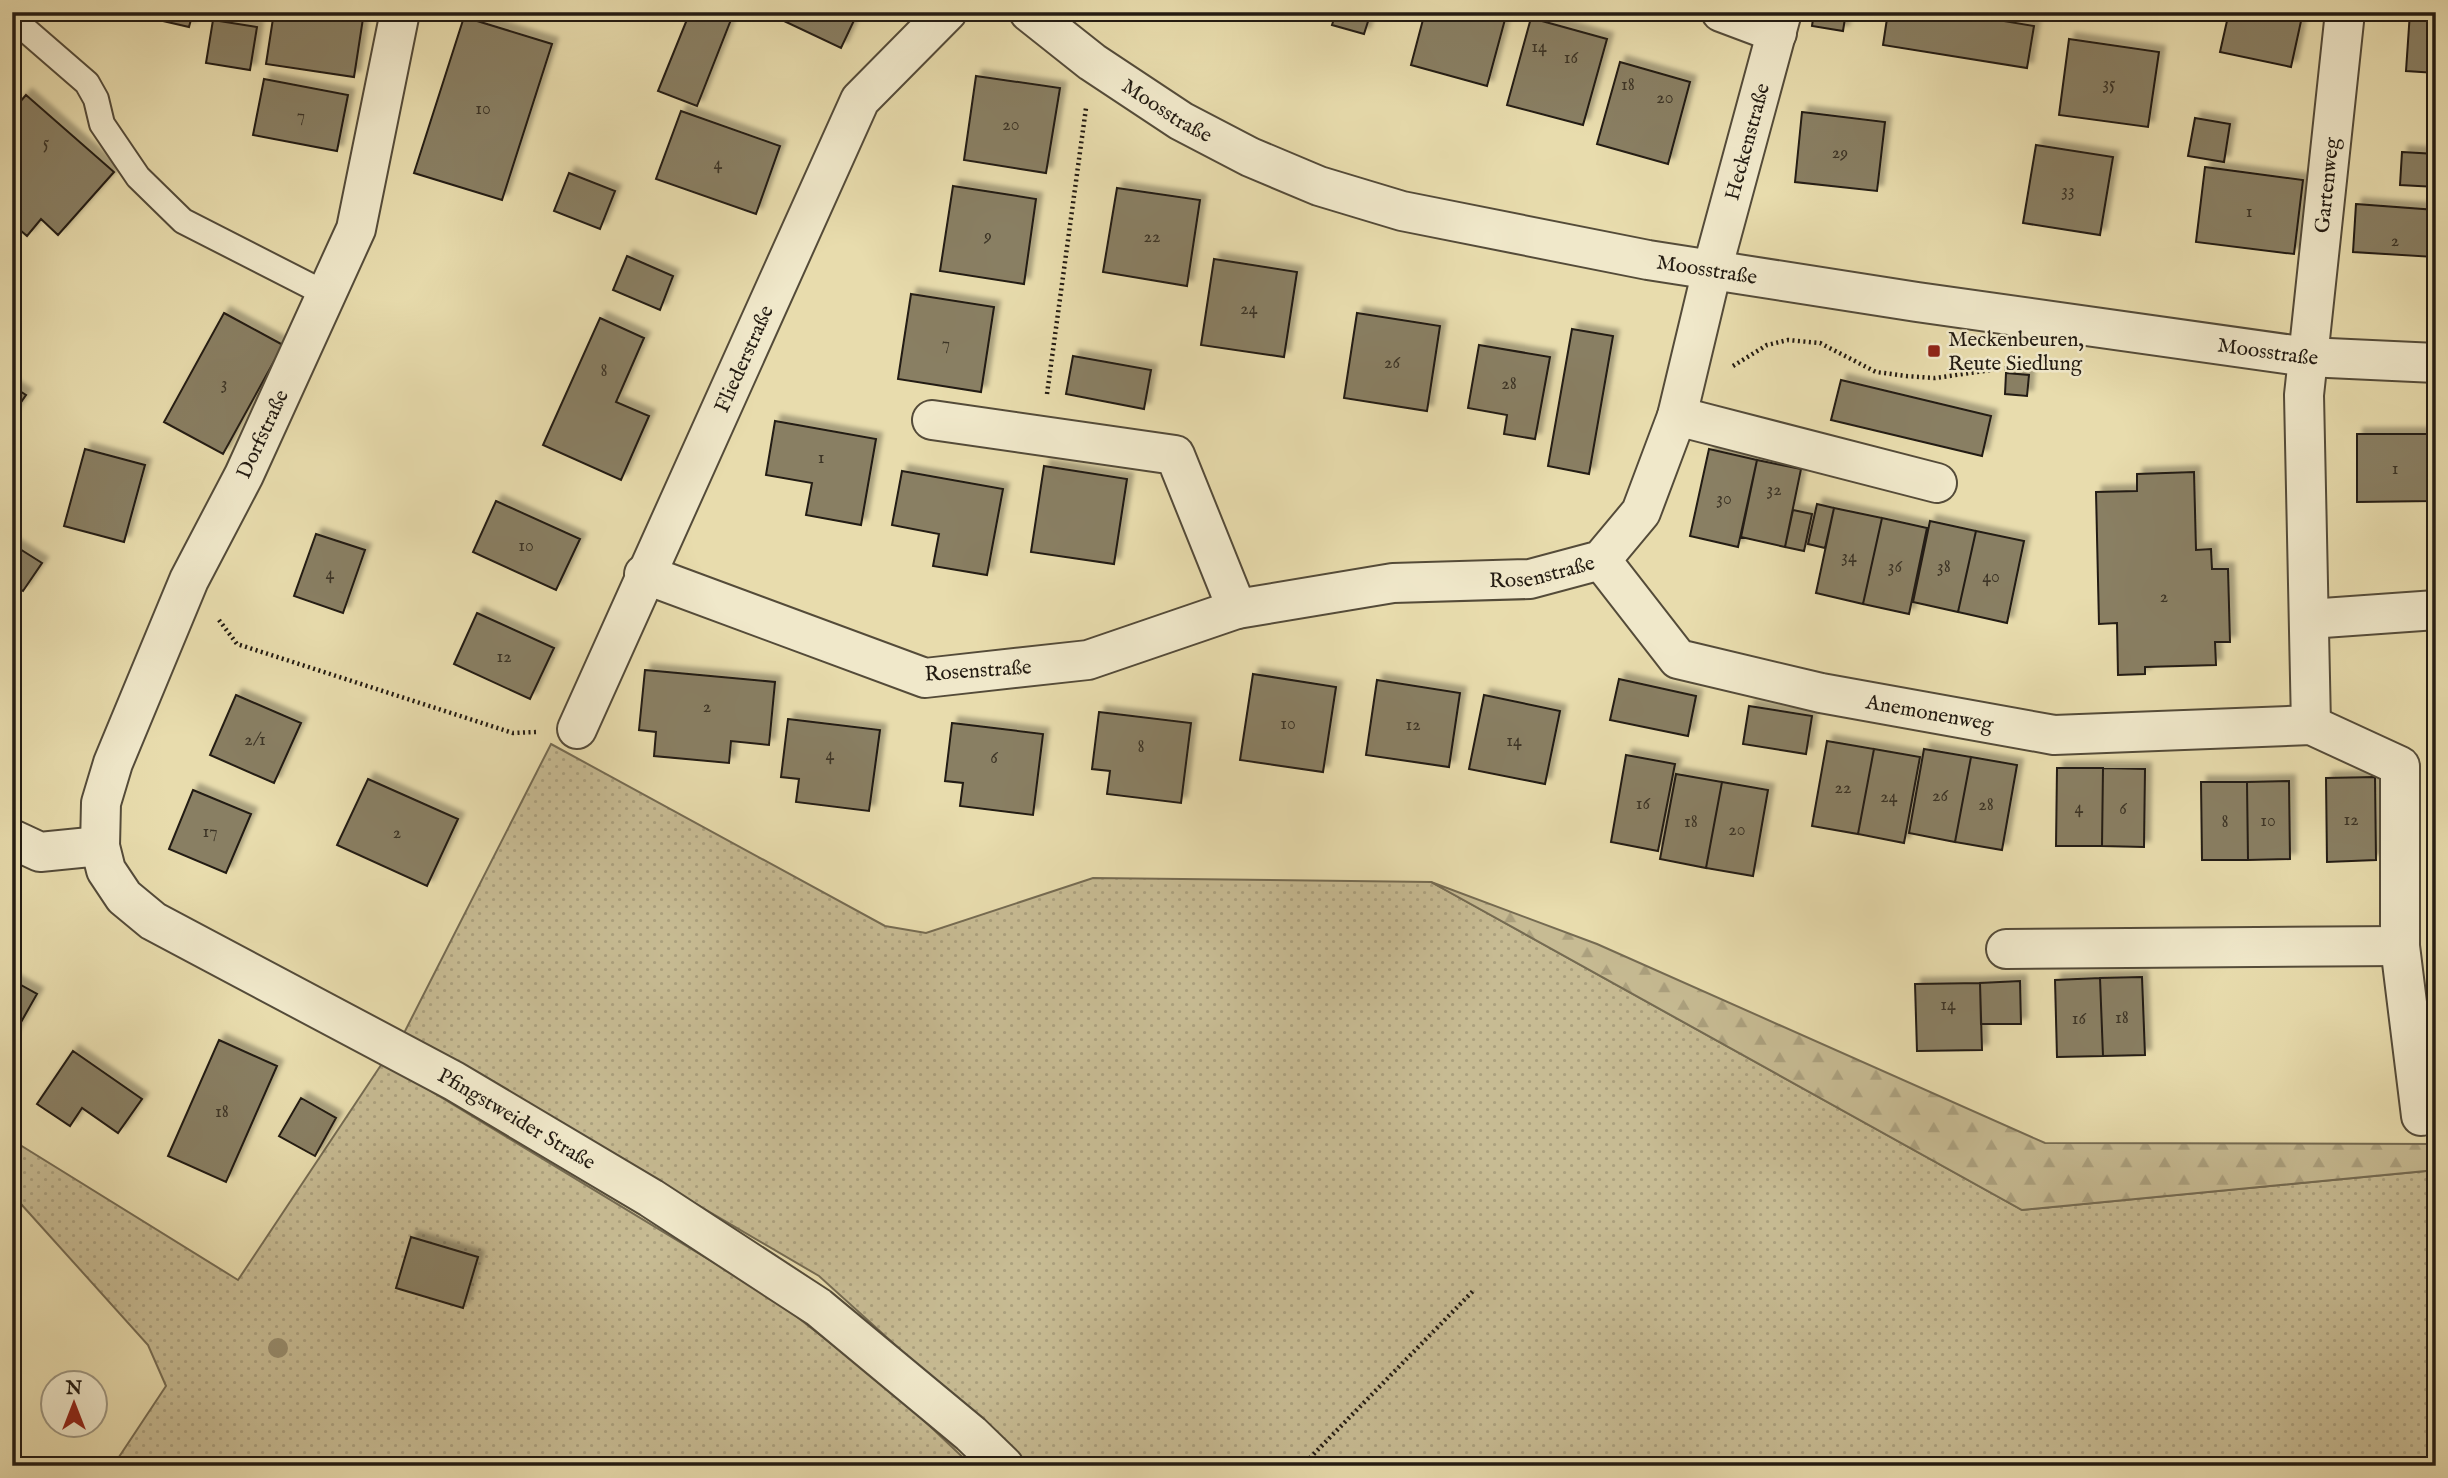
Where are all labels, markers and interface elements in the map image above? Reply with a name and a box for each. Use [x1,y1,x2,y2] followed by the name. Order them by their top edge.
[1531,36,1547,59] house number: 14
[1564,47,1579,70] house number: 16
[1116,73,1217,150] street label: Moosstraße
[2102,73,2116,96] house number: 35
[1621,74,1635,97] house number: 18
[1720,80,1777,204] street label: Heckenstraße
[1656,87,1674,110] house number: 20
[475,98,491,121] house number: 10
[297,105,305,128] house number: 7
[1002,114,1020,137] house number: 20
[43,132,50,155] house number: 5
[2309,136,2347,235] street label: Gartenweg
[1832,142,1848,165] house number: 29
[714,153,723,176] house number: 4
[2061,180,2075,203] house number: 33
[2246,201,2252,224] house number: 1
[983,225,992,248] house number: 9
[1144,226,1160,249] house number: 22
[2391,230,2399,253] house number: 2
[1654,250,1759,292] street label: Moosstraße
[1240,298,1258,321] house number: 24
[709,301,781,417] street label: Fliederstraße
[1948,327,2084,378] place label: Meckenbeuren, Reute Siedlung
[942,333,950,356] house number: 7
[2216,333,2319,373] street label: Moosstraße
[1926,343,1942,359] marker: Meckenbeuren, Reute Siedlung
[1384,352,1400,375] house number: 26
[600,360,608,383] house number: 8
[221,373,227,396] house number: 3
[1501,373,1517,396] house number: 28
[231,385,296,484] street label: Dorfstraße
[818,447,824,470] house number: 1
[2392,458,2398,481] house number: 1
[1766,479,1782,502] house number: 32
[1716,488,1732,511] house number: 30
[518,535,534,558] house number: 10
[1841,546,1857,569] house number: 34
[1489,550,1598,595] street label: Rosenstraße
[1888,556,1903,579] house number: 36
[1937,556,1951,579] house number: 38
[326,563,335,586] house number: 4
[1982,566,2000,589] house number: 40
[2160,586,2168,609] house number: 2
[496,646,512,669] house number: 12
[924,654,1033,689] street label: Rosenstraße
[1863,689,1996,739] street label: Anemonenweg
[703,696,711,719] house number: 2
[1280,713,1296,736] house number: 10
[1405,714,1421,737] house number: 12
[244,729,266,752] house number: 2/1
[1506,730,1522,753] house number: 14
[1137,736,1145,759] house number: 8
[826,744,835,767] house number: 4
[990,747,998,770] house number: 6
[1835,777,1851,800] house number: 22
[1932,785,1948,808] house number: 26
[1880,786,1898,809] house number: 24
[1636,793,1651,816] house number: 16
[1978,794,1994,817] house number: 28
[2075,797,2084,820] house number: 4
[2119,798,2127,821] house number: 6
[2343,809,2359,832] house number: 12
[2260,810,2276,833] house number: 10
[1684,811,1698,834] house number: 18
[2221,811,2229,834] house number: 8
[1728,819,1746,842] house number: 20
[202,821,218,844] house number: 17
[393,822,401,845] house number: 2
[1940,994,1956,1017] house number: 14
[2115,1007,2129,1030] house number: 18
[2072,1008,2087,1031] house number: 16
[433,1063,600,1177] street label: Pfingstweider Straße
[215,1101,229,1124] house number: 18
[38,1370,108,1440] north arrow
[65,1377,83,1401] text: N

